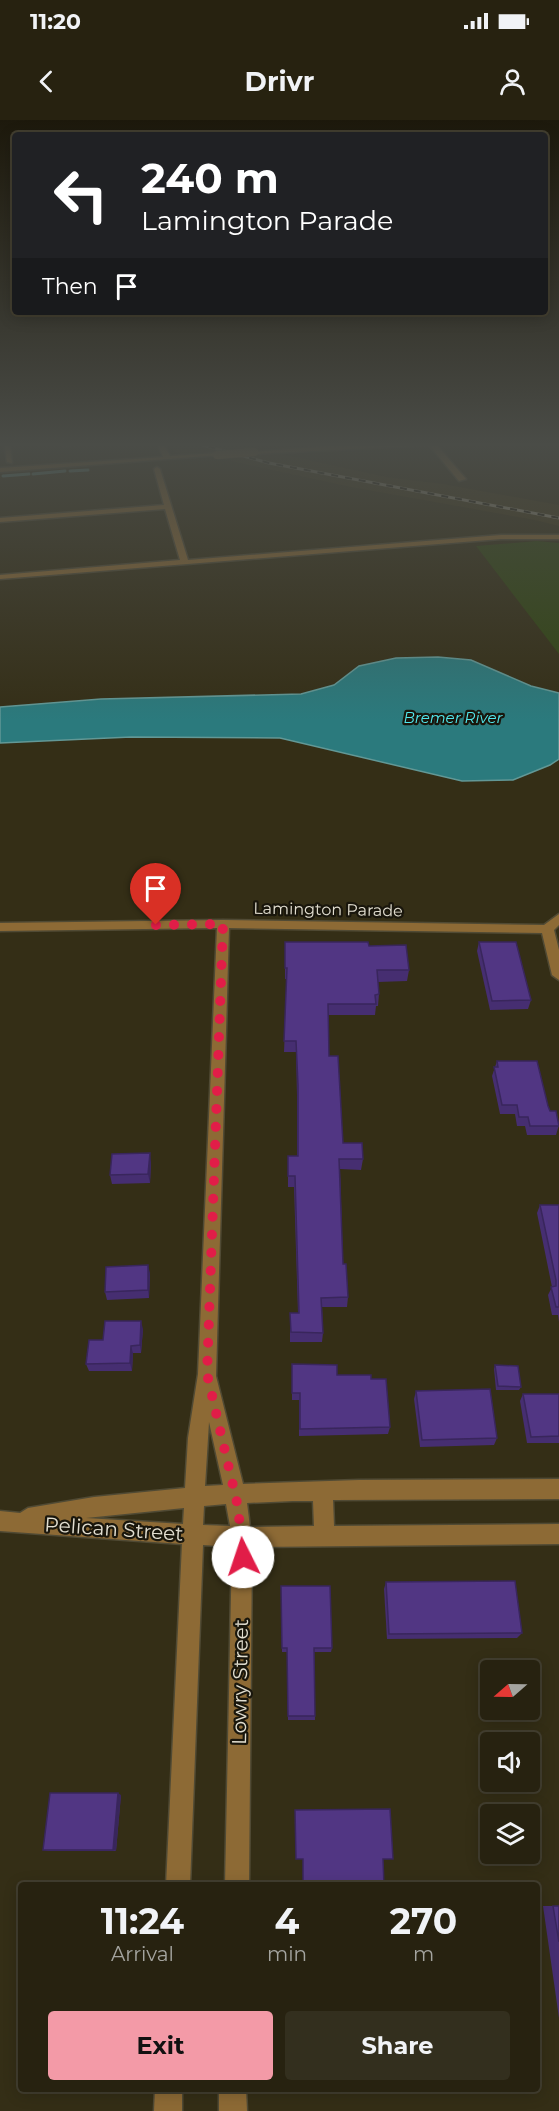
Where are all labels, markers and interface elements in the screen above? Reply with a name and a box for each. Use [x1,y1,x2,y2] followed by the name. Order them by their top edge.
[30,8,81,35] text: 11:20
[30,65,63,98] icon: back
[245,65,314,98] text: Drivr
[496,65,529,98] icon: person
[141,152,279,204] text: 240 m
[42,156,120,234] icon: left
[141,204,393,237] text: Lamington Parade
[110,270,143,303] icon: arrive
[42,273,98,300] text: Then
[404,708,503,727] water label: Bremer River
[130,863,181,925] pin
[139,872,172,905] icon: arrive
[253,899,403,920] street label: Lamington Parade
[44,1512,184,1546] street label: Pelican Street
[211,1525,275,1589] position arrow
[227,1619,253,1745] street label: Lowry Street
[480,1660,540,1720] north arrow
[480,1660,540,1864] map controls
[480,1732,540,1792] button: sound
[480,1804,540,1864] button: layers
[101,1899,184,1943] text: 11:24
[275,1899,299,1943] text: 4
[390,1899,457,1943] text: 270
[111,1942,174,1966] text: Arrival
[267,1942,307,1966] text: min
[413,1942,434,1966] text: m
[48,2011,273,2080] button: Exit
[285,2011,510,2080] button: Share

